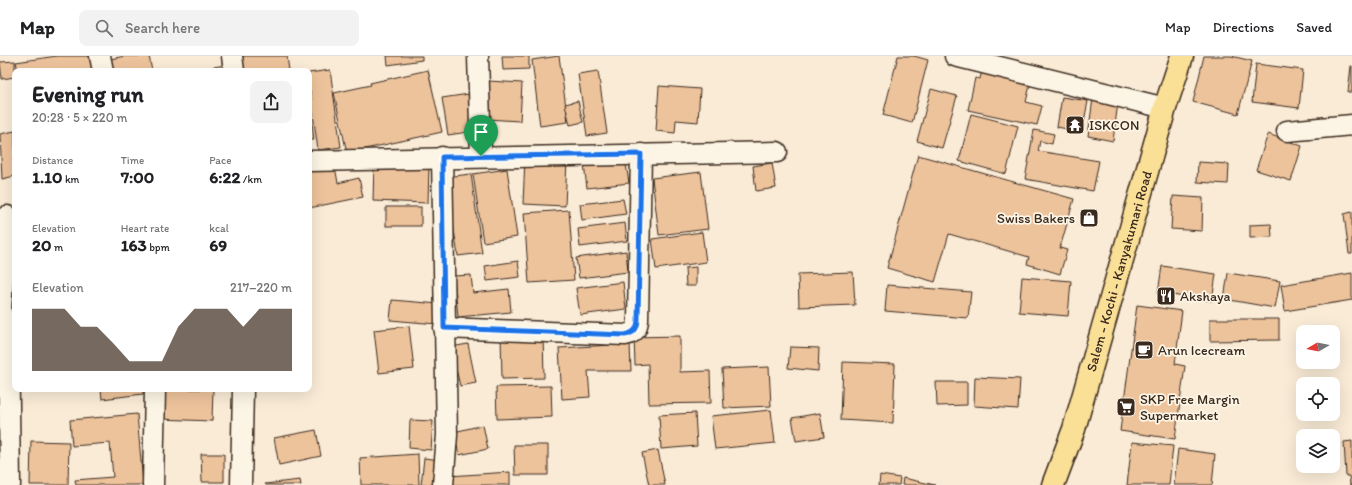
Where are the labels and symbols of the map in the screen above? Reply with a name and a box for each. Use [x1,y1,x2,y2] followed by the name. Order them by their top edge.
[1064,114,1086,136] temple icon: ISKCON
[464,115,498,156] pin
[1089,117,1139,134] place label: ISKCON
[1083,168,1156,374] street label: Salem - Kochi - Kanyakumari Road
[1078,207,1100,229] shop icon: Swiss Bakers
[997,210,1075,227] place label: Swiss Bakers
[1155,285,1177,307] restaurant icon: Akshaya
[1180,288,1231,305] place label: Akshaya
[1296,325,1340,369] north arrow
[1133,339,1155,361] cafe icon: Arun Icecream
[1158,342,1246,359] place label: Arun Icecream
[1140,391,1240,424] place label: SKP Free Margin Supermarket
[1115,396,1137,418] supermarket icon: SKP Free Margin Supermarket

